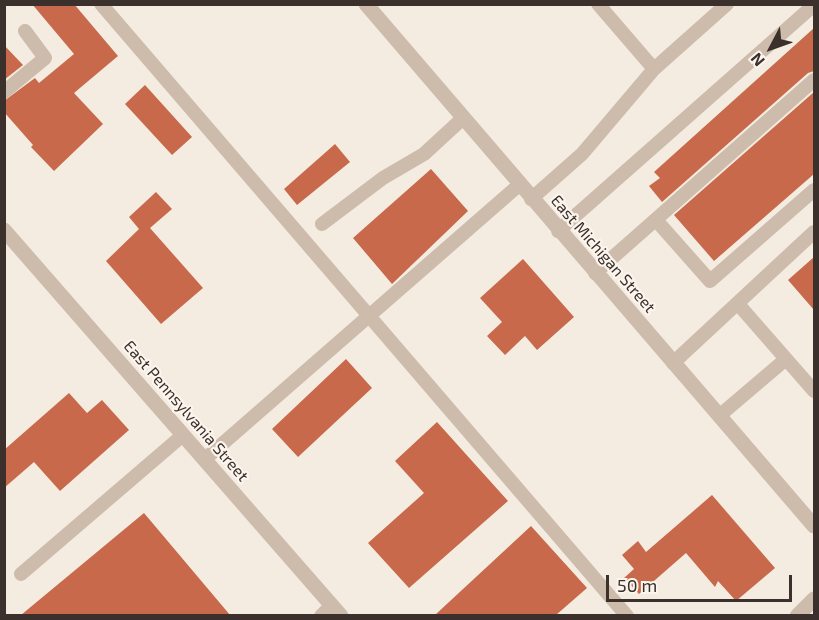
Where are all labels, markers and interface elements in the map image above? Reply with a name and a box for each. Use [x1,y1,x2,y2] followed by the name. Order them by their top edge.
[741,18,801,78] north arrow
[746,50,768,71] text: N
[547,191,659,317] street label: East Michigan Street
[120,337,252,485] street label: East Pennsylvania Street
[609,563,795,601] scale bar
[617,574,657,596] text: 50 m

